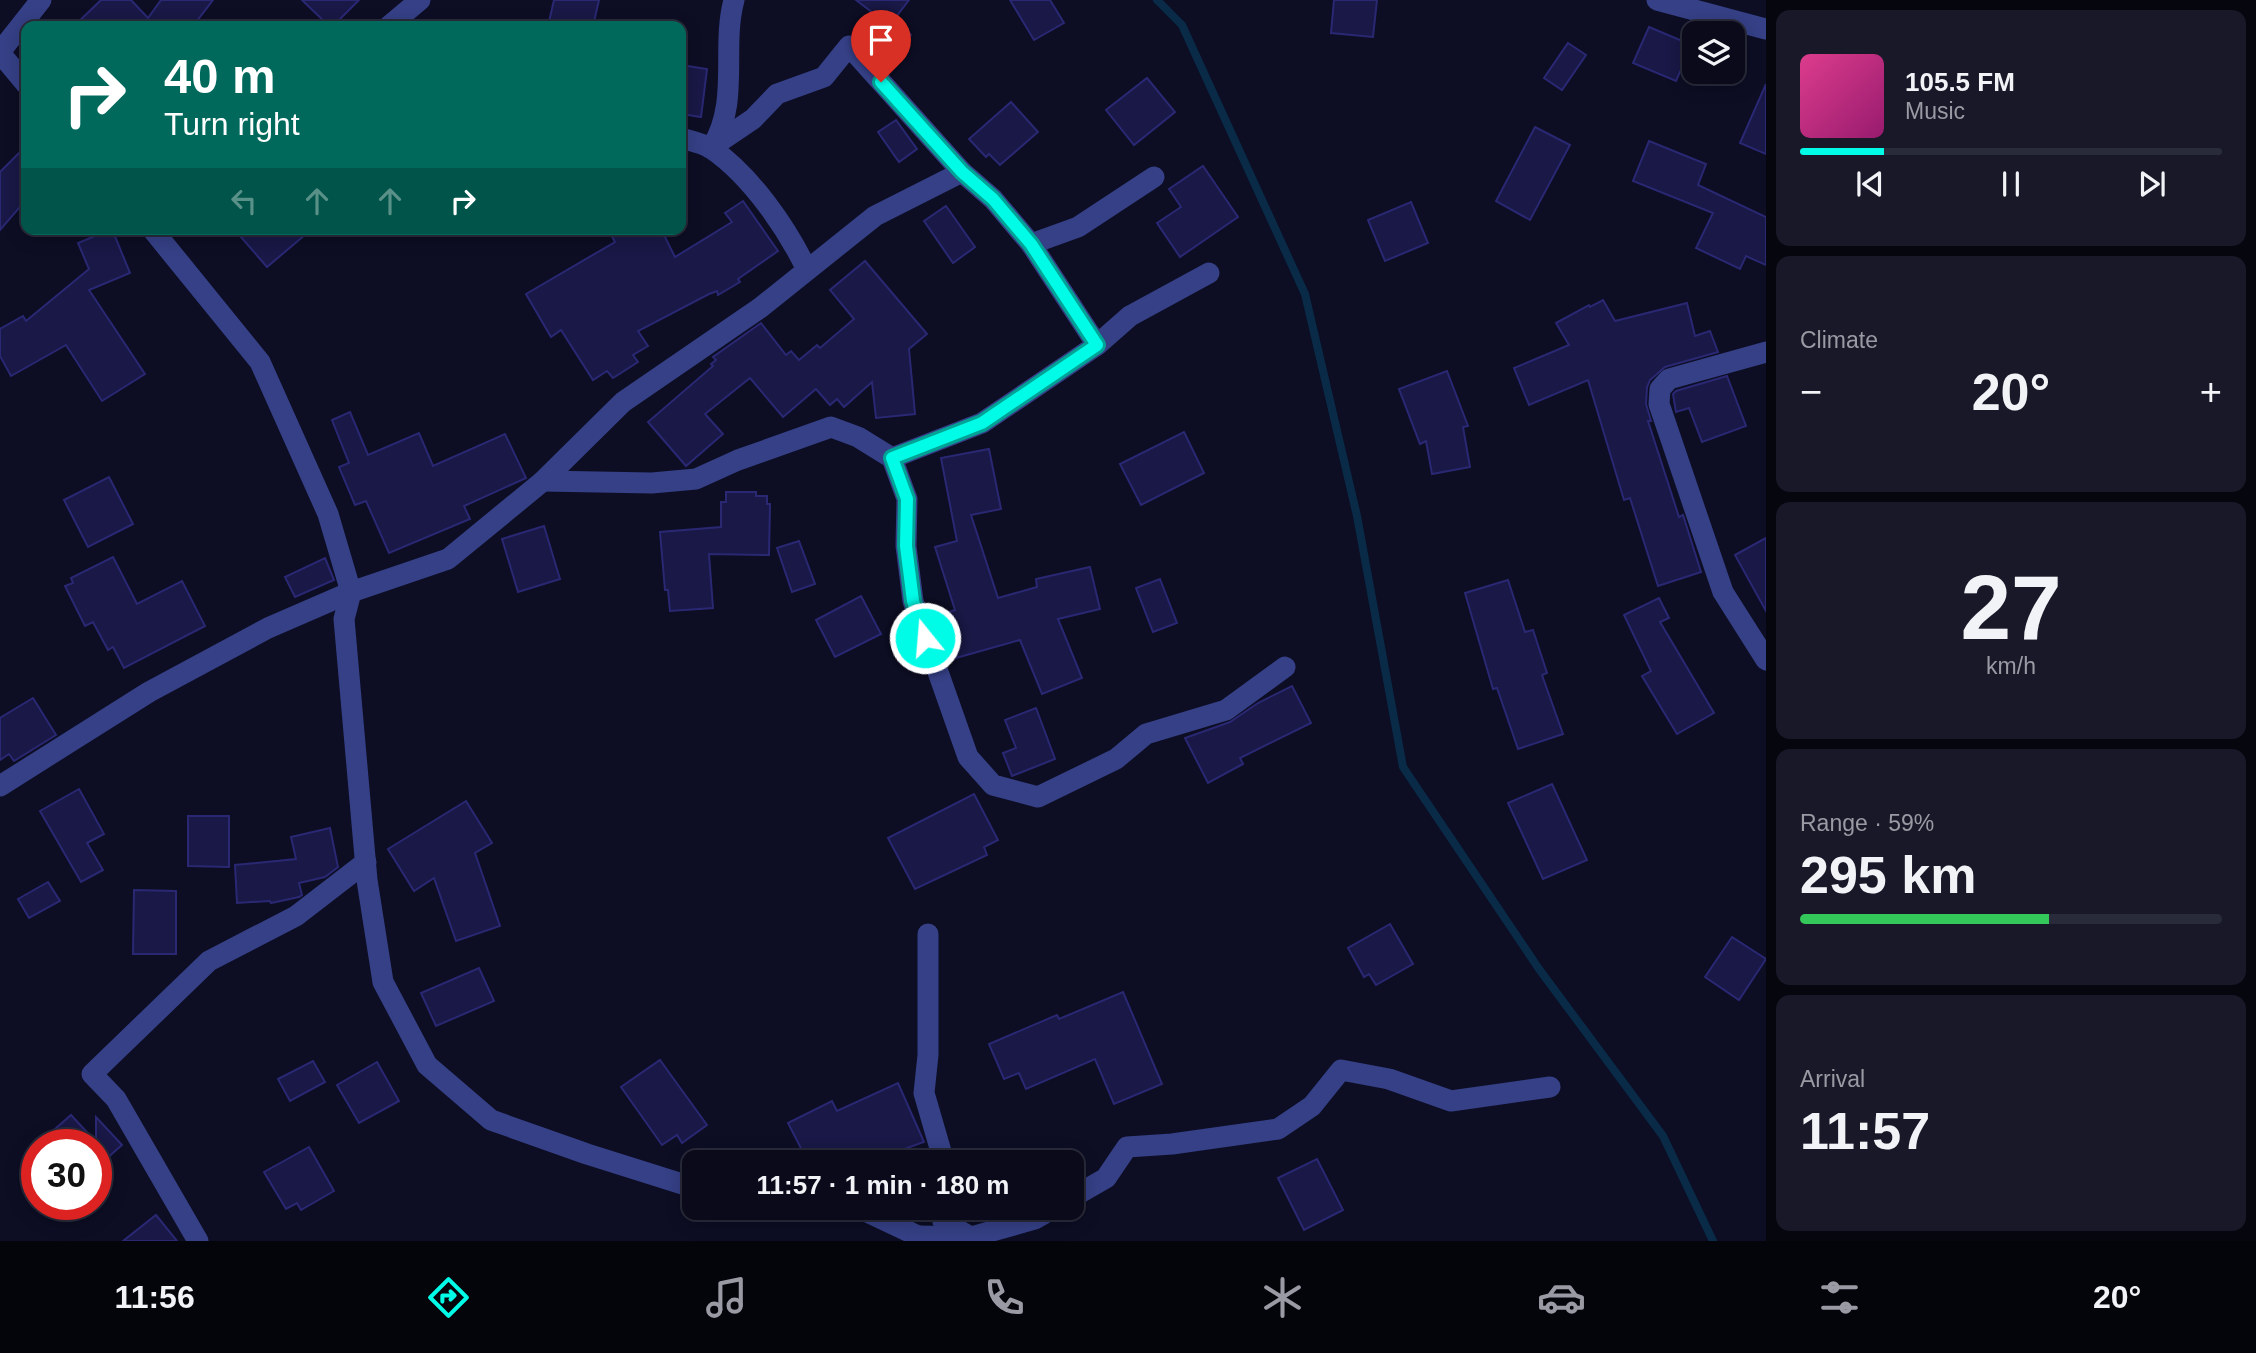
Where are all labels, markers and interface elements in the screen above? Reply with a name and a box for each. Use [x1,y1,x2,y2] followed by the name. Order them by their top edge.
[851,10,911,82] pin
[862,21,900,59] icon: arrive
[1682,21,1745,84] map controls
[1682,21,1745,84] button: layers
[49,49,140,140] icon: right
[164,49,276,103] text: 40 m
[1905,67,2015,97] text: 105.5 FM
[1905,98,1965,124] text: Music
[164,106,300,142] text: Turn right
[1851,165,1889,203] icon: previous
[1992,165,2030,203] icon: pause
[2133,165,2171,203] icon: next
[225,182,263,220] icon: left
[298,182,336,220] icon: ahead
[371,182,409,220] icon: ahead
[444,182,482,220] icon: right
[1800,327,1878,353] text: Climate
[1972,363,2050,421] text: 20°
[1800,371,1822,413] text: −
[2200,371,2222,413] text: +
[1960,557,2062,658] text: 27
[888,601,962,675] position arrow
[1986,653,2036,679] text: km/h
[1800,810,1934,836] text: Range · 59%
[1800,846,1976,904] text: 295 km
[1800,1066,1865,1092] text: Arrival
[1800,1102,1930,1160] text: 11:57
[21,1129,112,1220] speed limit sign: 30
[757,1170,1009,1200] text: 11:57 · 1 min · 180 m
[424,1273,473,1322] icon: directions
[702,1273,751,1322] icon: music
[980,1273,1029,1322] icon: phone
[1258,1273,1307,1322] icon: climate
[1537,1273,1586,1322] icon: car
[1815,1273,1864,1322] icon: filters
[115,1279,195,1315] text: 11:56
[2093,1279,2141,1315] text: 20°

